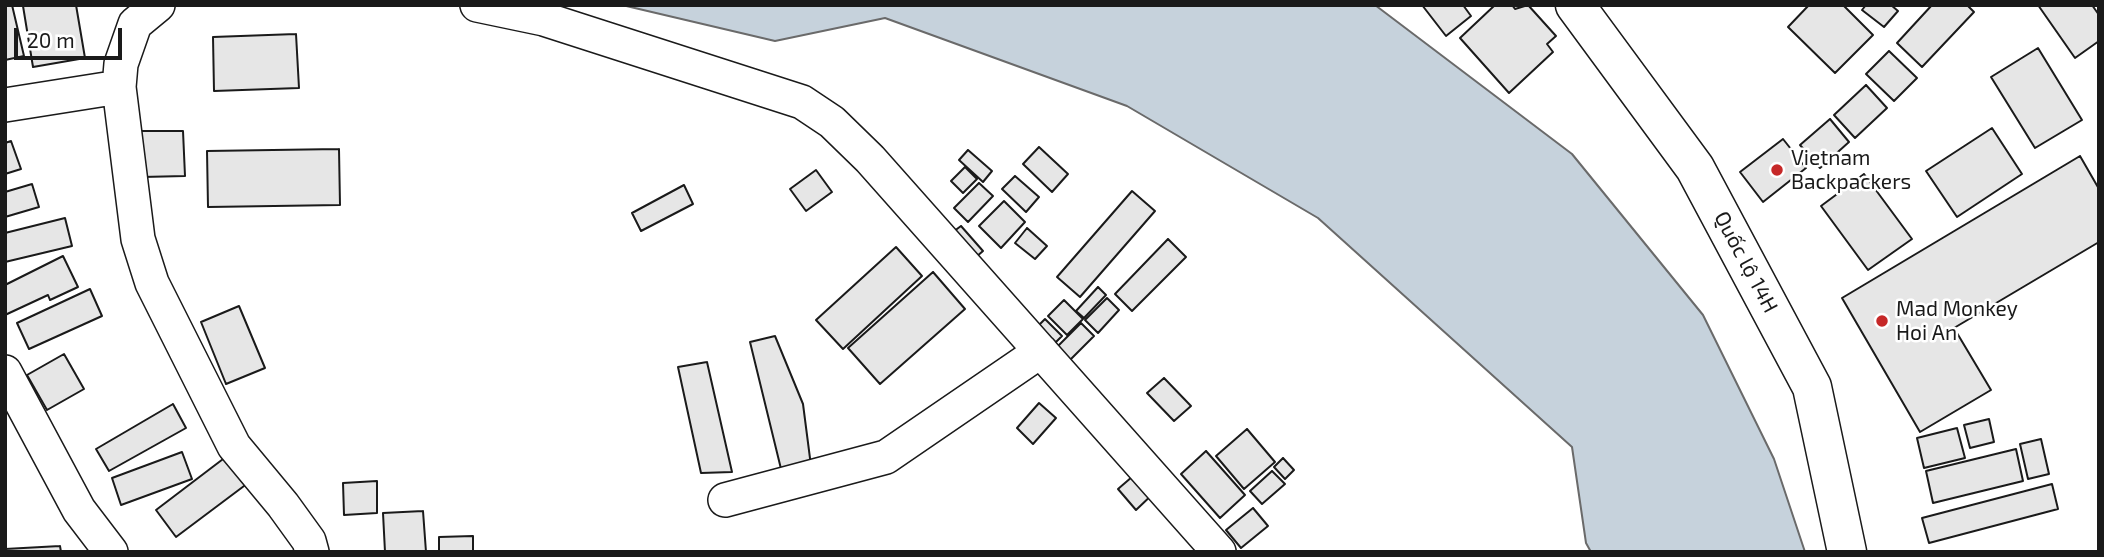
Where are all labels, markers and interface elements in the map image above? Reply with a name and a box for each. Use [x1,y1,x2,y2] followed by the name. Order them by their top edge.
[18,14,126,58] scale bar
[27,27,75,52] text: 20 m
[1791,145,1911,195] place label: Vietnam Backpackers
[1769,162,1785,178] marker: Vietnam Backpackers
[1709,207,1783,317] street label: Quốc lộ 14H
[1896,296,2018,346] place label: Mad Monkey Hoi An
[1874,313,1890,329] marker: Mad Monkey Hoi An

